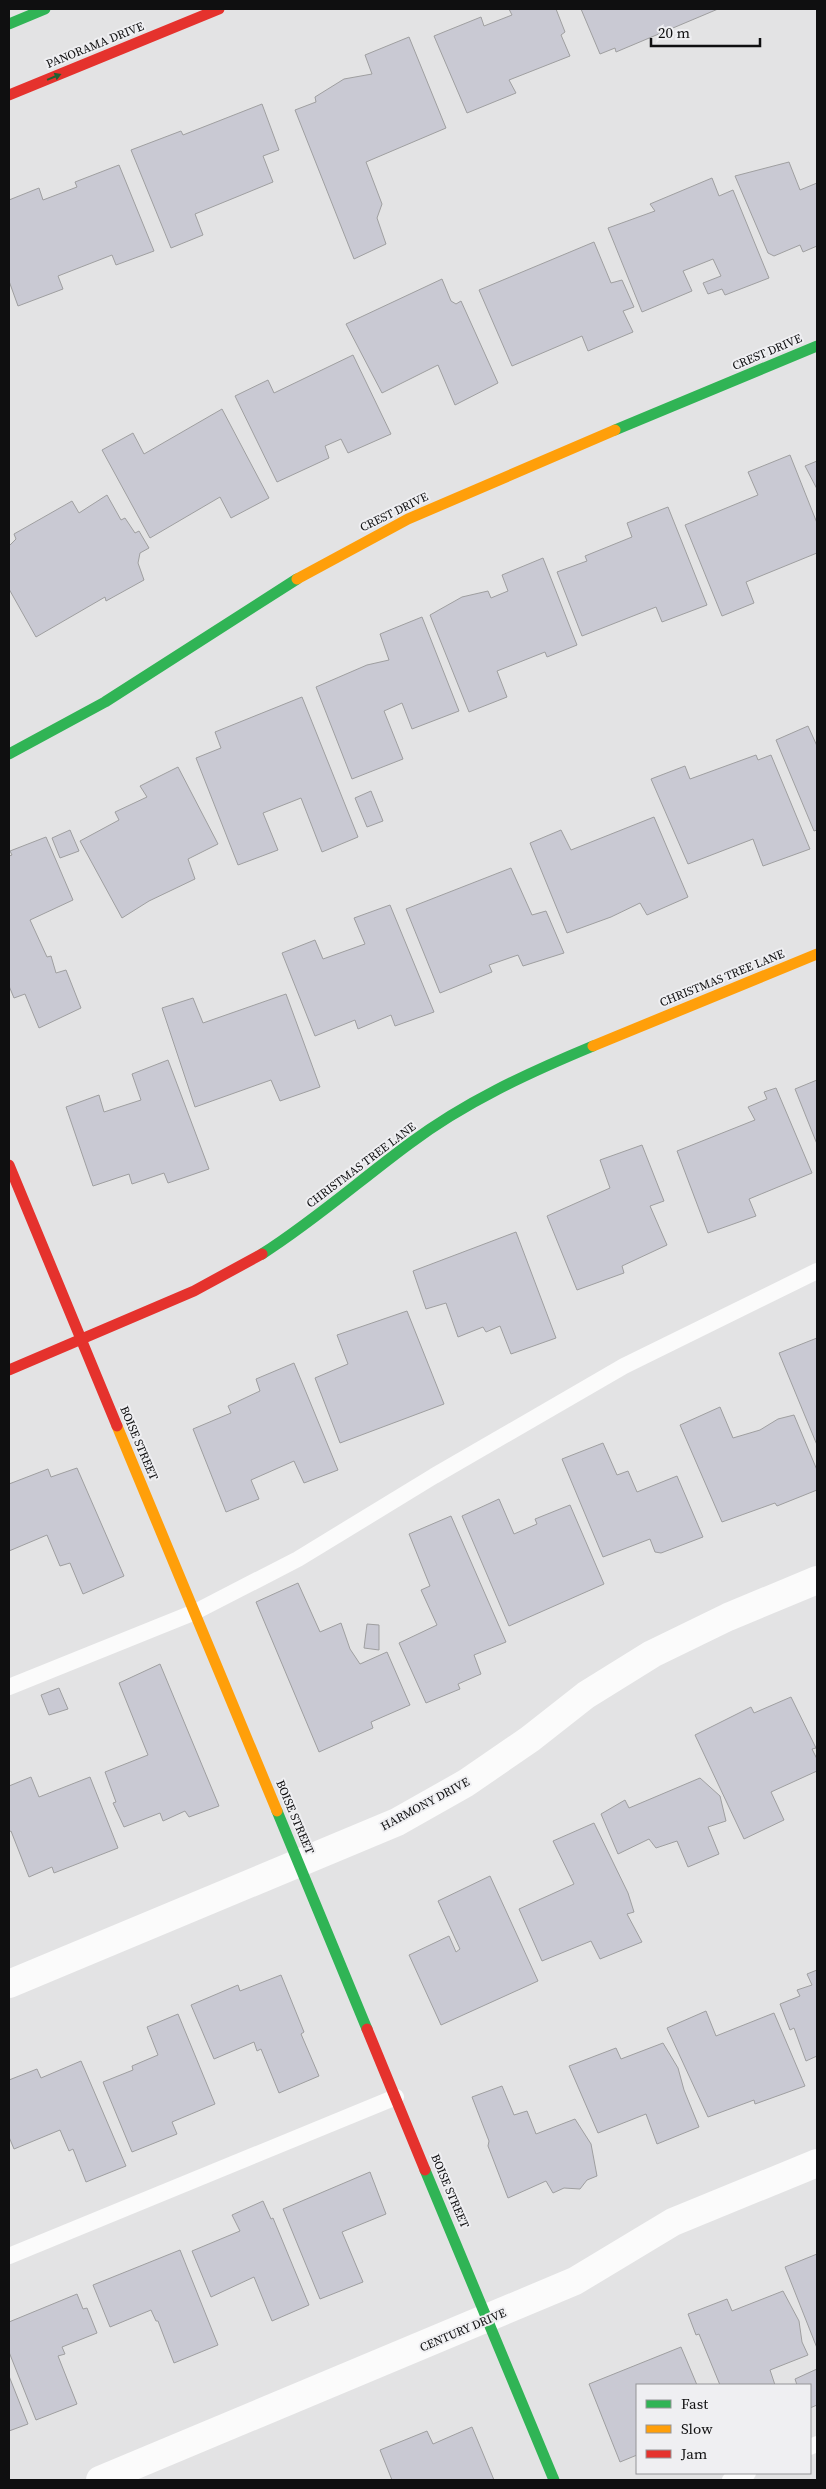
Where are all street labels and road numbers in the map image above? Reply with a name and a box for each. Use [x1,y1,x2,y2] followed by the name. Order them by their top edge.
[44,18,146,72] street label: PANORAMA DRIVE
[730,330,804,374] street label: CREST DRIVE
[357,489,431,535] street label: CREST DRIVE
[657,946,787,1010] street label: CHRISTMAS TREE LANE
[303,1118,419,1212] street label: CHRISTMAS TREE LANE
[116,1404,162,1483] street label: BOISE STREET
[378,1774,472,1834] street label: HARMONY DRIVE
[272,1778,318,1857] street label: BOISE STREET
[427,2152,473,2231] street label: BOISE STREET
[417,2305,509,2355] street label: CENTURY DRIVE

